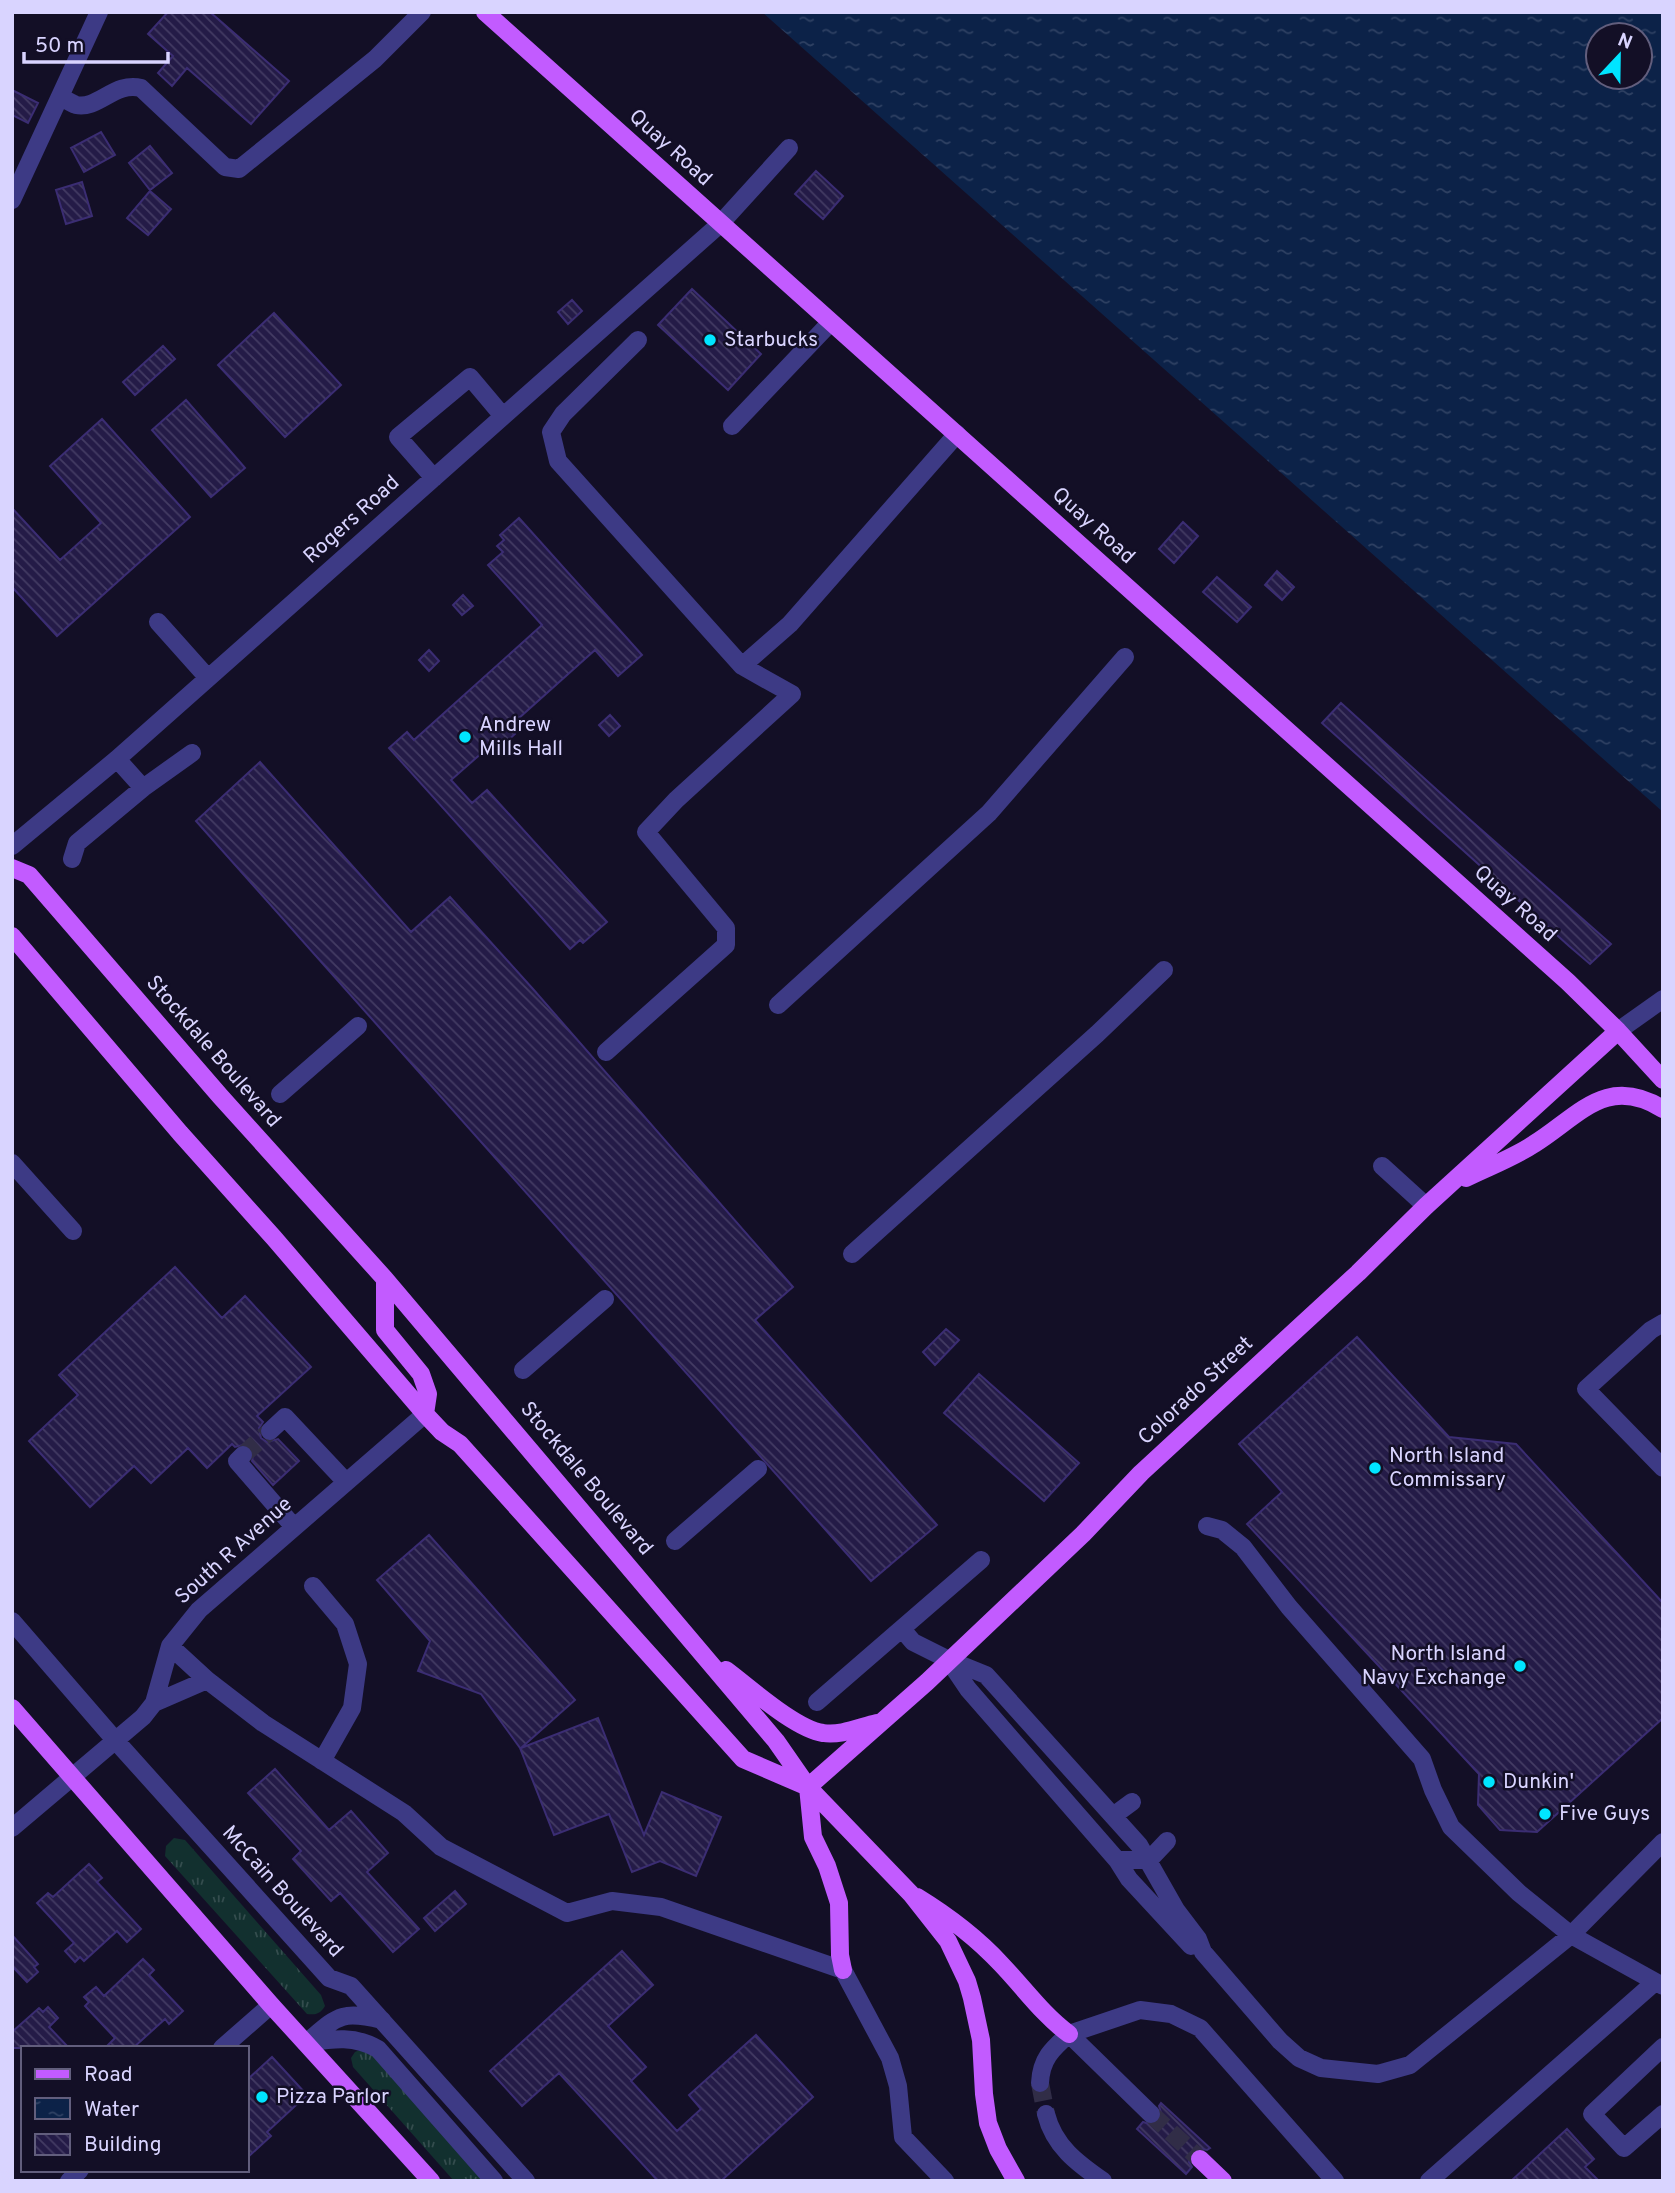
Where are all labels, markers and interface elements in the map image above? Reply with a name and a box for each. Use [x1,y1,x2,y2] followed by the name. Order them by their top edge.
[24,21,168,65] scale bar
[1584,21,1654,91] north arrow
[1614,28,1635,56] text: N
[35,33,84,60] text: 50 m
[623,104,717,192] street label: Quay Road
[724,327,818,354] place label: Starbucks
[702,332,718,348] marker: Starbucks
[298,470,406,570] street label: Rogers Road
[1046,482,1140,570] street label: Quay Road
[479,712,563,763] place label: Andrew Mills Hall
[457,729,473,745] marker: Andrew Mills Hall
[1468,860,1562,948] street label: Quay Road
[140,970,286,1134] street label: Stockdale Boulevard
[1133,1331,1259,1451] street label: Colorado Street
[514,1396,658,1562] street label: Stockdale Boulevard
[1389,1443,1506,1494] place label: North Island Commissary
[1367,1460,1383,1476] marker: North Island Commissary
[170,1491,298,1611] street label: South R Avenue
[1362,1641,1506,1692] place label: North Island Navy Exchange
[1512,1658,1528,1674] marker: North Island Navy Exchange
[1503,1769,1574,1796] place label: Dunkin'
[1481,1774,1497,1790] marker: Dunkin'
[1559,1801,1650,1828] place label: Five Guys
[1537,1806,1553,1822] marker: Five Guys
[216,1820,348,1964] street label: McCain Boulevard
[21,2046,248,2172] legend
[84,2062,133,2089] text: Road
[276,2084,389,2111] place label: Pizza Parlor
[254,2089,270,2105] marker: Pizza Parlor
[84,2097,139,2124] text: Water
[84,2132,162,2159] text: Building

